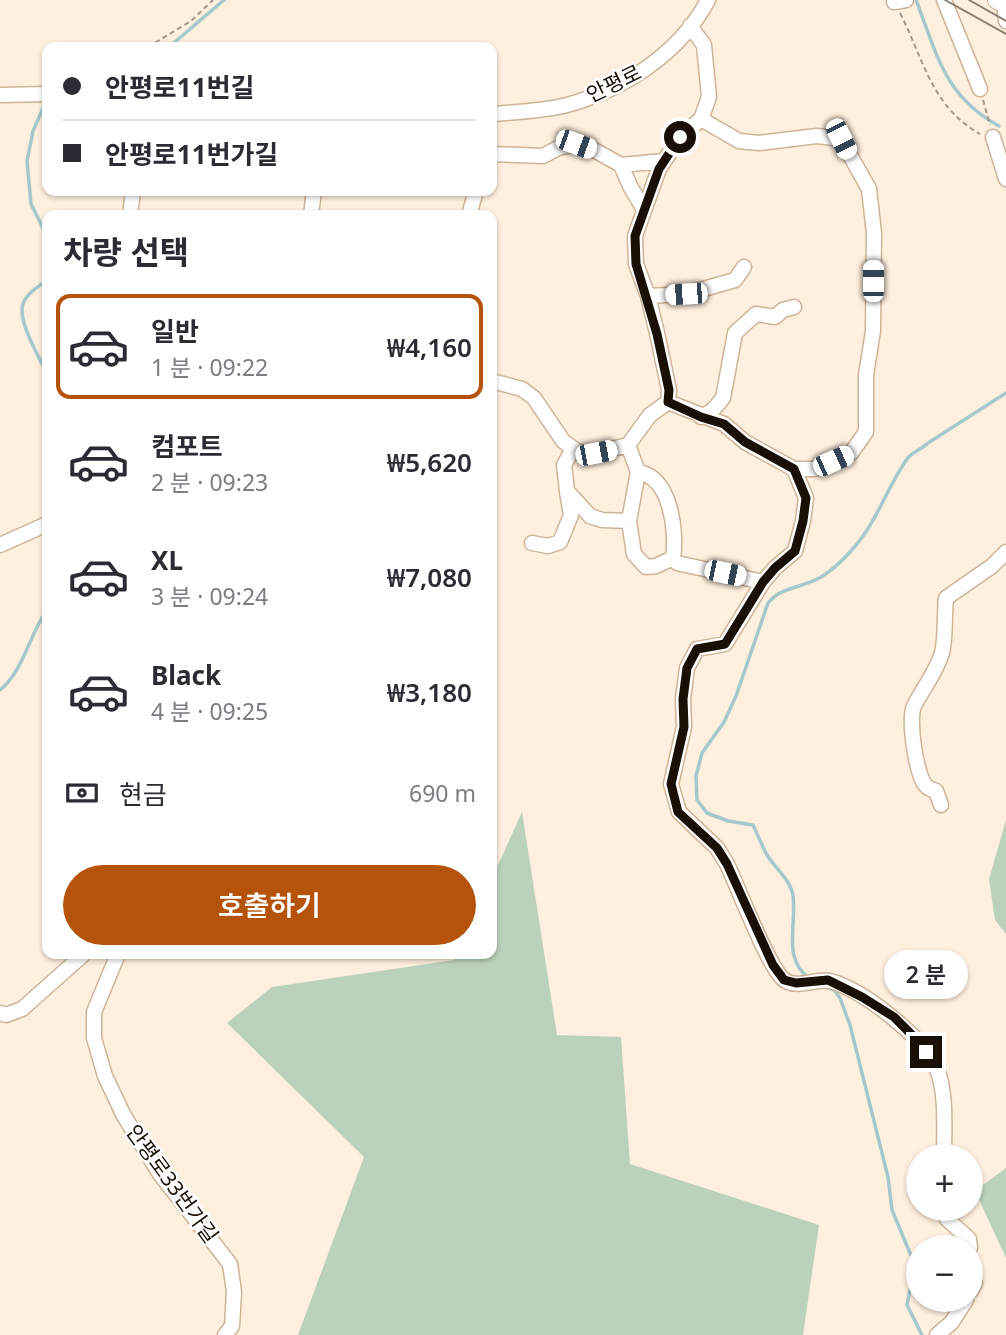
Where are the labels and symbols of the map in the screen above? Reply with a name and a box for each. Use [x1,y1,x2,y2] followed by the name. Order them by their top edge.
[581,58,646,108] street label: 안평로
[823,116,860,162] car
[664,121,696,153] route start
[553,127,600,161] car
[863,260,884,302] car
[665,282,708,306] car
[574,439,619,467] car
[810,443,857,479] car
[703,558,748,588] car
[884,950,968,1000] callout: 2 분
[910,1036,942,1068] route end
[120,1119,225,1248] street label: 안평로33번가길

